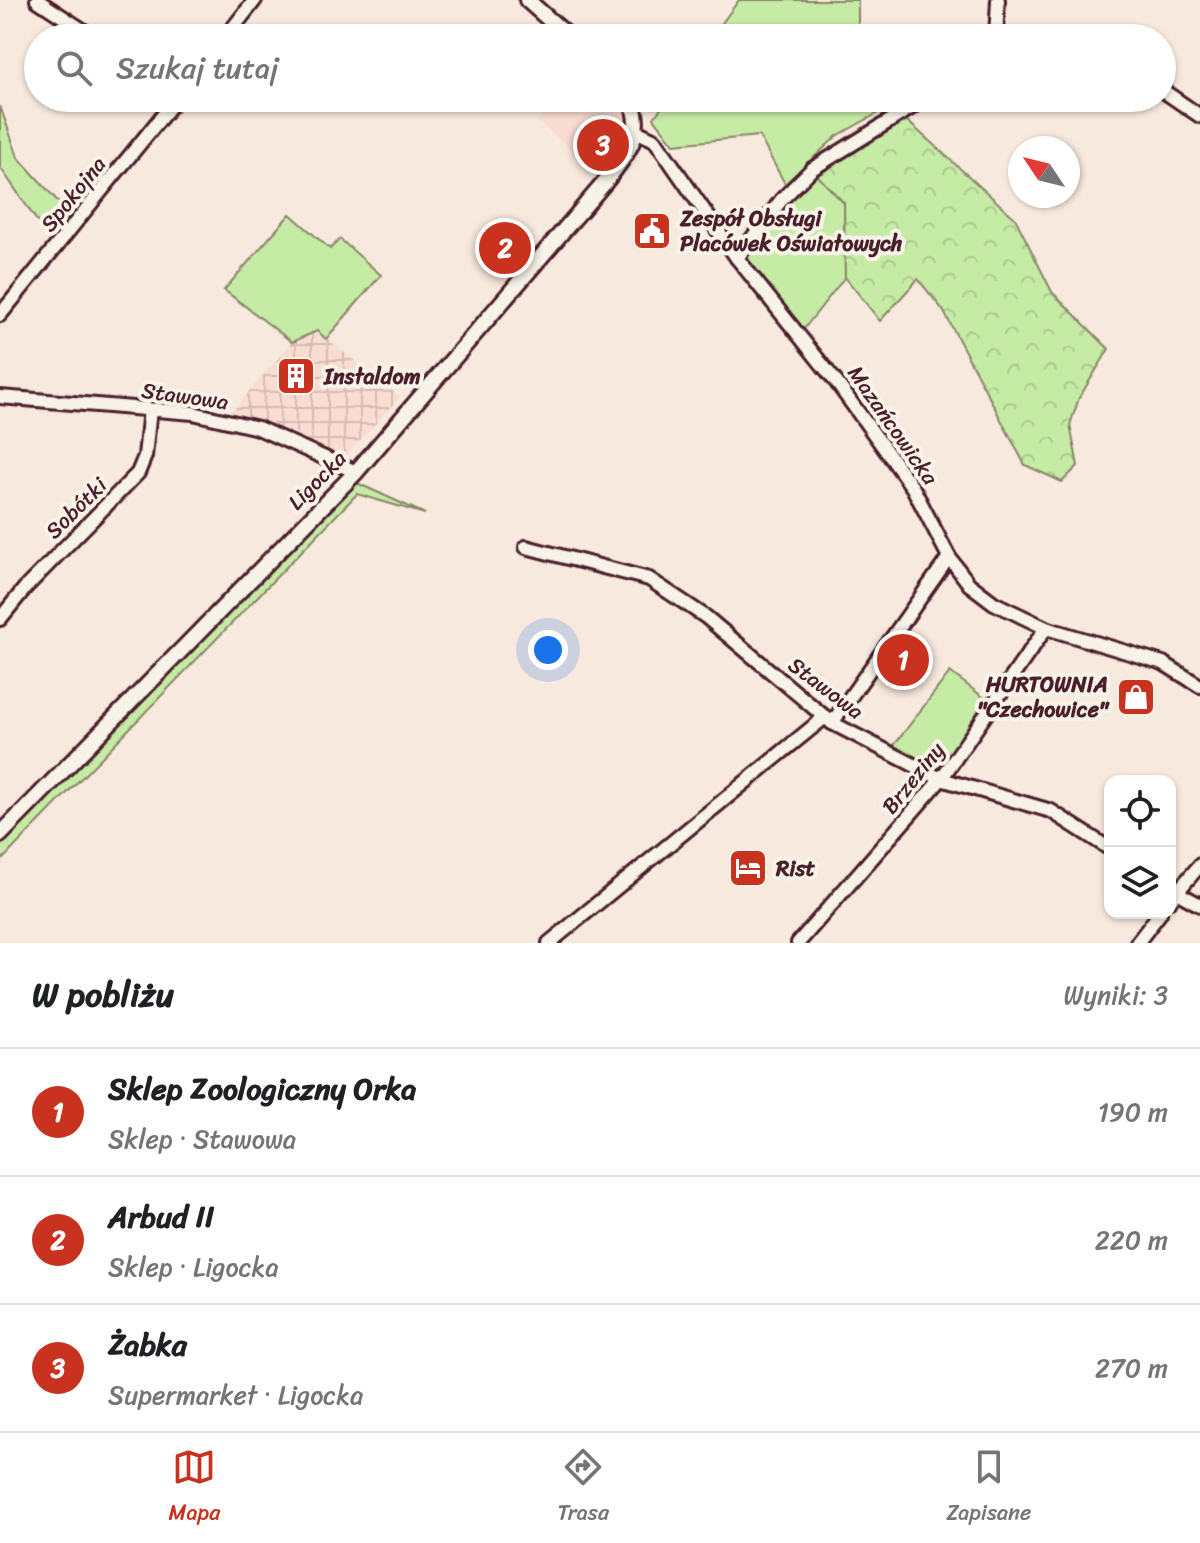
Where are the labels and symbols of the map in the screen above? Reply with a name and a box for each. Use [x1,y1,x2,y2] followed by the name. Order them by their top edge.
[577,115,629,175] pin: 3
[1008,136,1080,208] north arrow
[30,147,116,241] street label: Spokojna
[679,199,903,263] place label: Zespół Obsługi Placówek Oświatowych
[631,210,673,252] public building icon: Zespół Obsługi Placówek Oświatowych
[479,218,531,278] pin: 2
[275,355,317,397] building icon: Instaldom
[323,357,421,396] place label: Instaldom
[837,357,949,494] street label: Mazańcowicka
[139,371,231,421] street label: Stawowa
[278,440,356,520] street label: Ligocka
[35,467,117,549] street label: Sobótki
[528,630,568,670] your location
[877,630,929,690] pin: 1
[779,646,873,730] street label: Stawowa
[977,665,1110,729] place label: HURTOWNIA "Czechowice"
[1115,676,1157,718] shop icon: HURTOWNIA "Czechowice"
[871,732,955,823] street label: Brzeziny
[727,847,769,889] hotel icon: Rist
[775,849,816,888] place label: Rist

